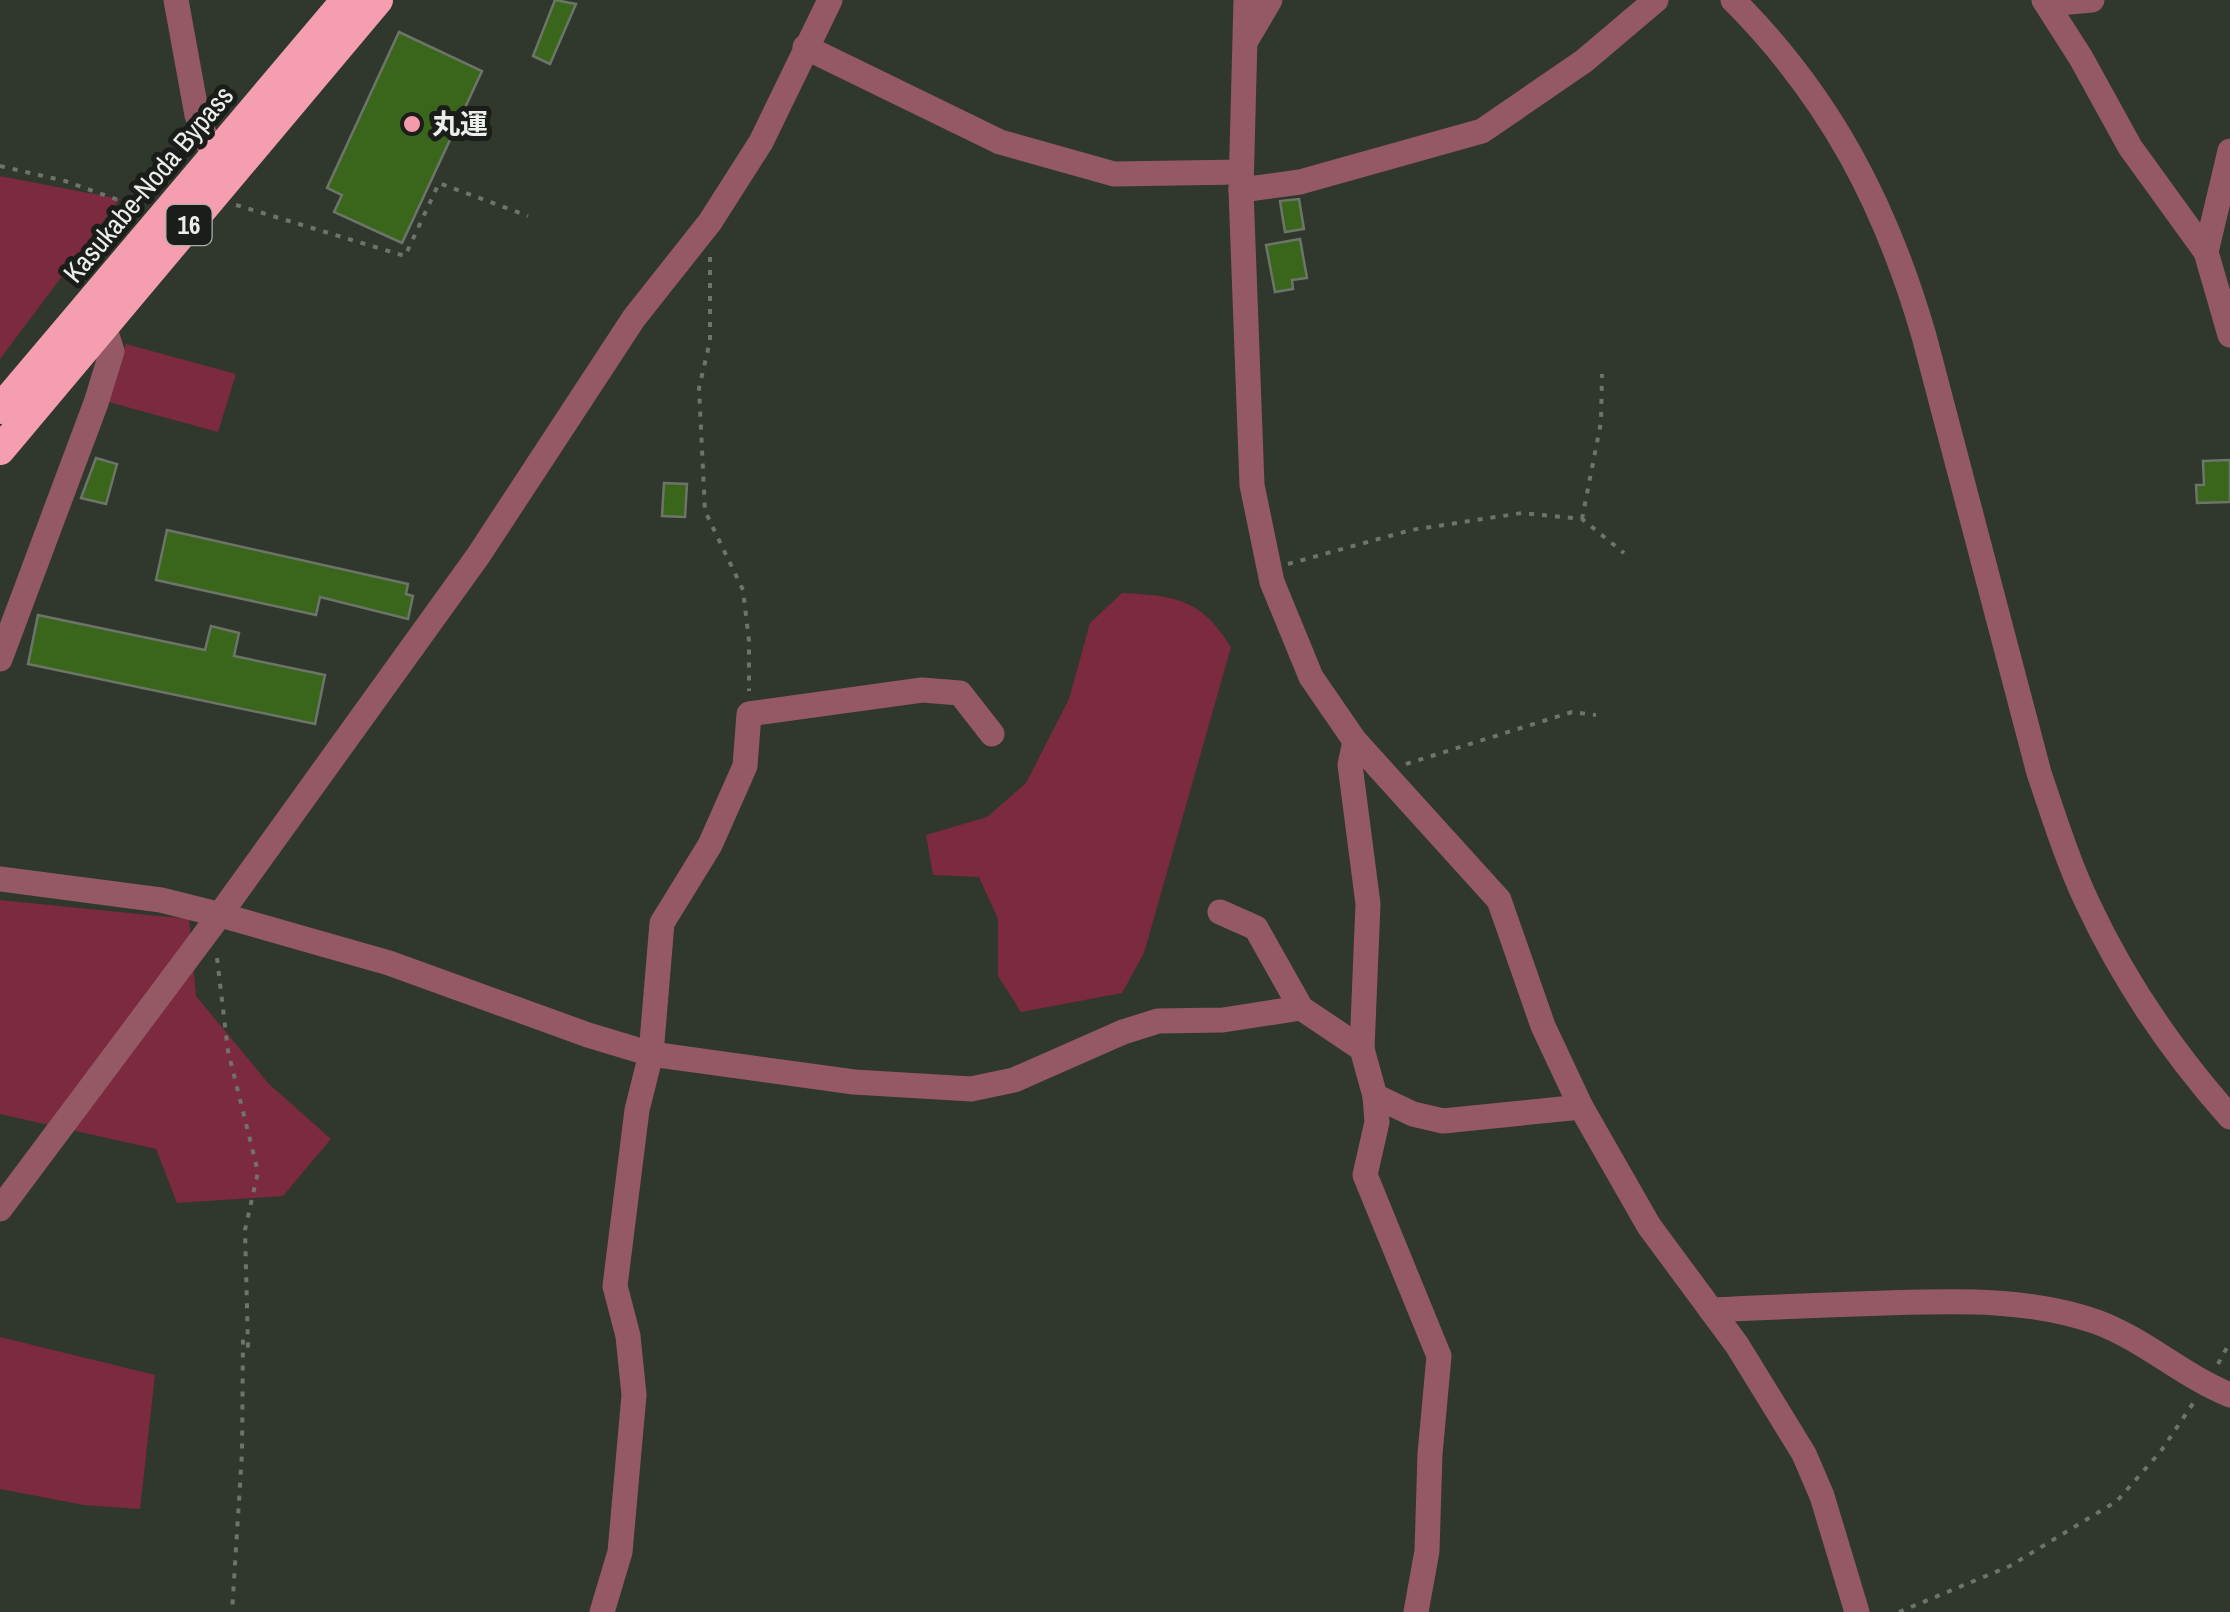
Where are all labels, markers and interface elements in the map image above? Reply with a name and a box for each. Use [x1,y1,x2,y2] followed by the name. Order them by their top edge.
[54,77,242,291] street label: Kasukabe-Noda Bypass
[432,105,488,143] place label: 丸運
[401,113,423,135] marker: 丸運
[166,205,212,245] road number: 16

